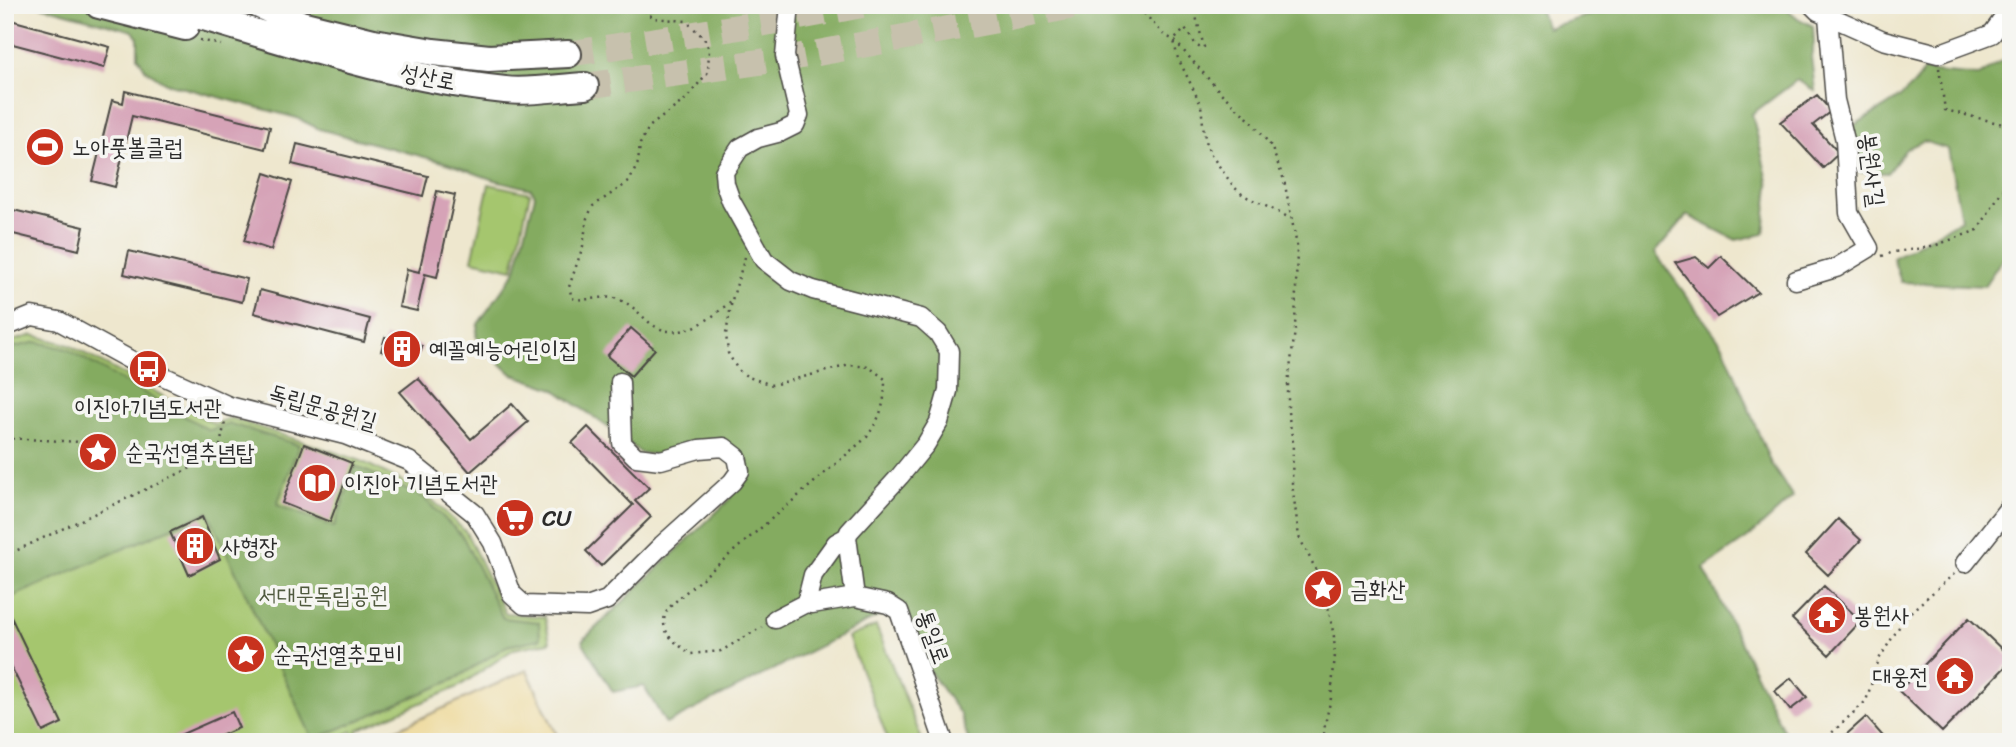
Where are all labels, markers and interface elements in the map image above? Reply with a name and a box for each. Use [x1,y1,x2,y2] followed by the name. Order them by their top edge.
[397,52,459,102] street label: 성산로
[24,126,66,168] sports icon: 노아풋볼클럽
[72,127,183,168] place label: 노아풋볼클럽
[1847,131,1897,209] street label: 봉원사길
[381,328,423,370] building icon: 예꼴예능어린이집
[429,329,577,370] place label: 예꼴예능어린이집
[127,348,169,390] bus stop icon: 이진아기념도서관
[264,372,382,442] street label: 독립문공원길
[74,387,222,428] place label: 이진아기념도서관
[77,431,119,473] place icon: 순국선열추념탑
[125,432,255,473] place label: 순국선열추념탑
[296,462,338,504] library icon: 이진아 기념도서관
[344,463,498,504] place label: 이진아 기념도서관
[494,497,536,539] supermarket icon: CU
[542,498,572,539] place label: CU
[174,525,216,567] building icon: 사형장
[222,526,278,567] place label: 사형장
[1302,568,1344,610] place icon: 금화산
[1350,569,1406,610] place label: 금화산
[258,575,388,616] park label: 서대문독립공원
[1806,594,1848,636] temple icon: 봉원사
[1854,595,1910,636] place label: 봉원사
[904,604,962,670] street label: 통일로
[225,633,267,675] place icon: 순국선열추모비
[273,634,403,675] place label: 순국선열추모비
[1934,655,1976,697] temple icon: 대웅전
[1872,656,1928,697] place label: 대웅전

